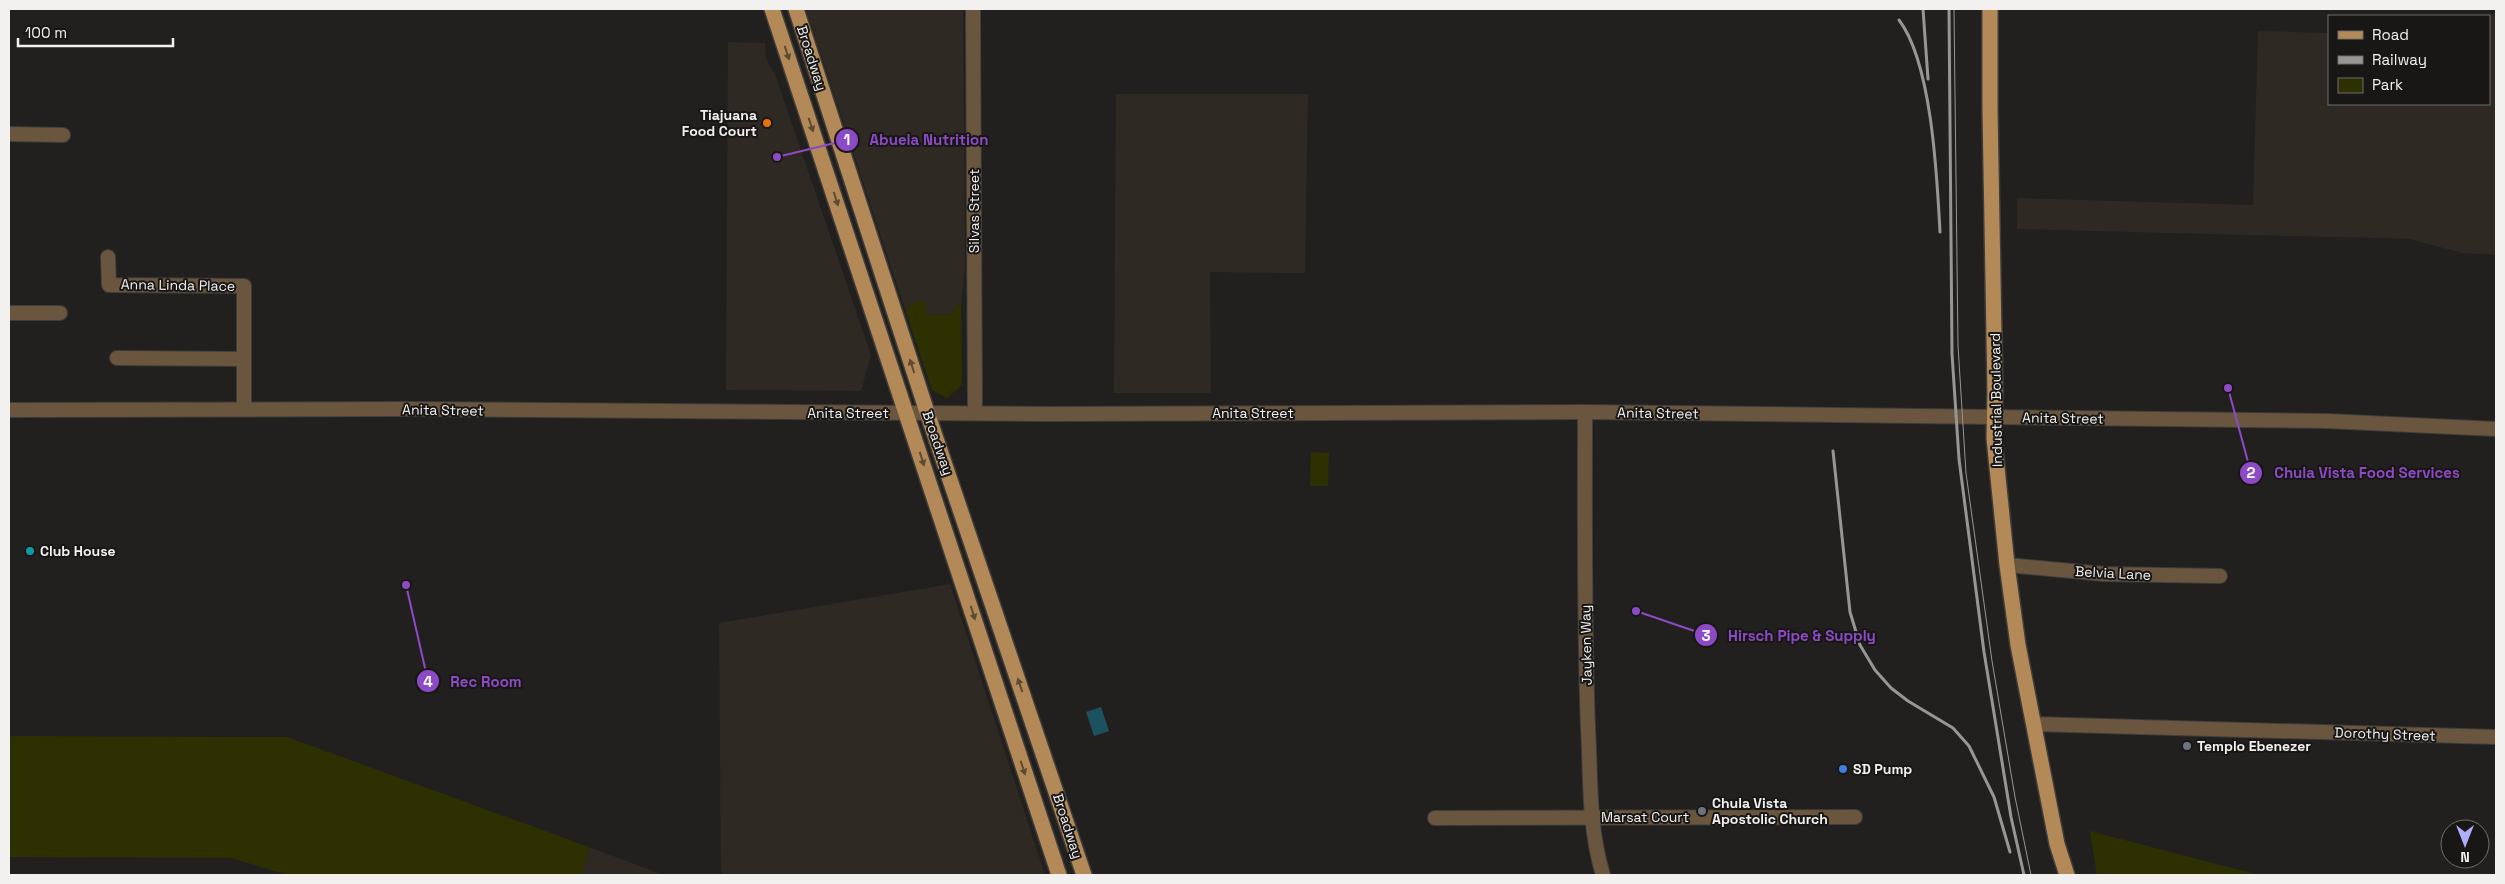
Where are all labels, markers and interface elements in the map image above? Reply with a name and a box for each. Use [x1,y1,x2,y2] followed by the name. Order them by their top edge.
[18,15,172,47] scale bar
[2328,15,2490,105] legend
[25,23,67,42] text: 100 m
[793,23,831,93] street label: Broadway
[2372,25,2409,44] text: Road
[784,45,791,60] one-way arrow
[2372,50,2427,69] text: Railway
[2372,75,2403,94] text: Park
[682,106,757,140] place label: Tiajuana Food Court
[761,117,773,129] marker: Tiajuana Food Court
[808,117,815,132] one-way arrow
[834,125,998,155] callout: Abuela Nutrition
[844,130,850,149] text: 1
[870,130,988,149] text: Abuela Nutrition
[965,169,983,253] street label: Silvas Street
[832,192,840,207] one-way arrow
[121,275,235,295] street label: Anna Linda Place
[1986,333,2006,467] street label: Industrial Boulevard
[908,358,916,373] one-way arrow
[402,400,484,420] street label: Anita Street
[1617,403,1699,423] street label: Anita Street
[807,404,889,422] street label: Anita Street
[1212,404,1294,422] street label: Anita Street
[919,408,957,478] street label: Broadway
[2022,408,2104,428] street label: Anita Street
[919,451,926,466] one-way arrow
[2239,458,2470,488] callout: Chula Vista Food Services
[2247,463,2256,482] text: 2
[2274,463,2460,482] text: Chula Vista Food Services
[40,542,116,560] place label: Club House
[24,545,36,557] marker: Club House
[2074,562,2152,584] street label: Belvia Lane
[1576,605,1596,685] street label: Jayken Way
[970,606,977,621] one-way arrow
[1693,620,1886,650] callout: Hirsch Pipe & Supply
[1701,626,1711,645] text: 3
[1728,626,1876,645] text: Hirsch Pipe & Supply
[415,666,532,696] callout: Rec Room
[423,672,433,691] text: 4
[450,672,522,691] text: Rec Room
[1016,677,1023,692] one-way arrow
[2334,723,2436,745] street label: Dorothy Street
[2197,737,2311,755] place label: Templo Ebenezer
[2181,740,2193,752] marker: Templo Ebenezer
[1020,760,1028,775] one-way arrow
[1853,760,1912,778] place label: SD Pump
[1837,763,1849,775] marker: SD Pump
[1049,791,1087,861] street label: Broadway
[1712,794,1828,828] place label: Chula Vista Apostolic Church
[1696,805,1708,817] marker: Chula Vista Apostolic Church
[1601,808,1689,826] street label: Marsat Court
[2440,819,2490,869] north arrow
[2460,848,2470,866] text: N

